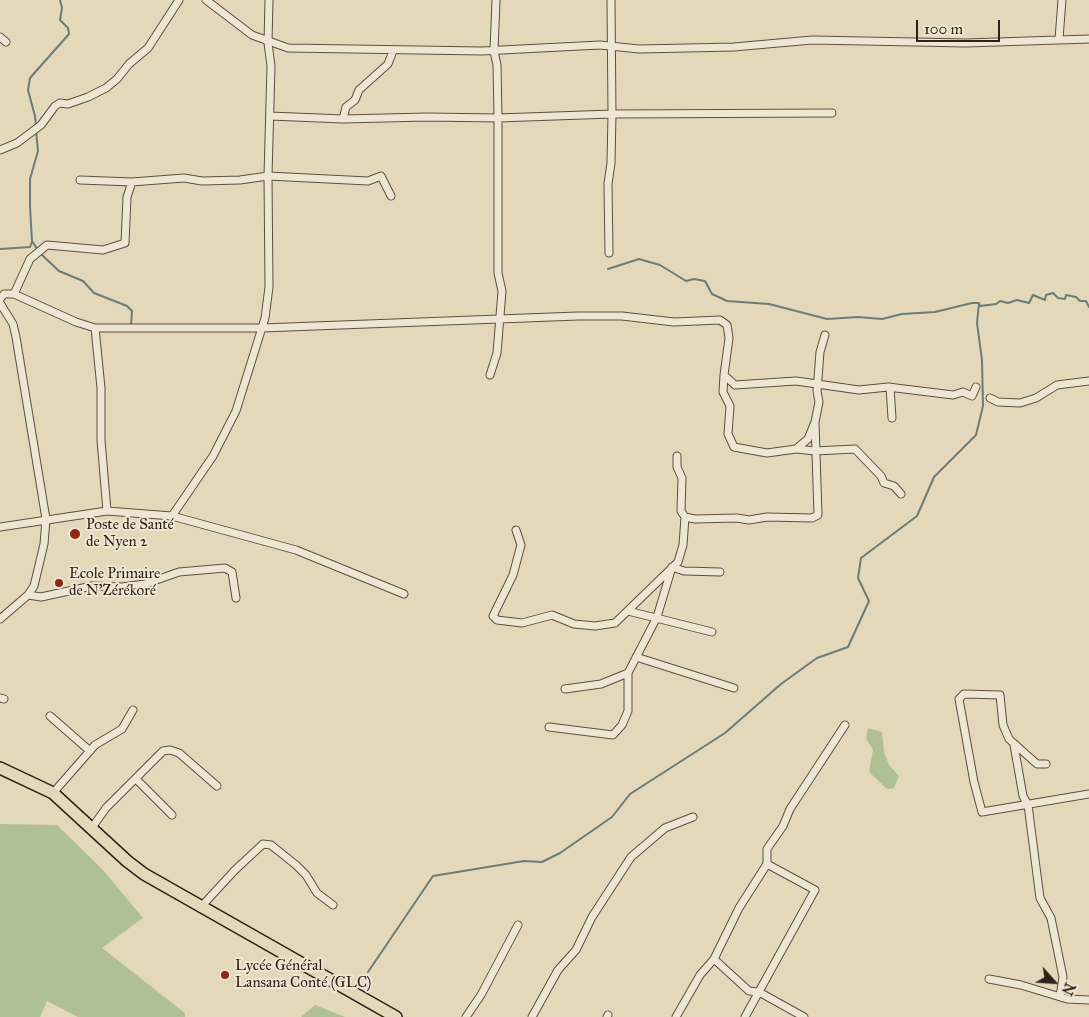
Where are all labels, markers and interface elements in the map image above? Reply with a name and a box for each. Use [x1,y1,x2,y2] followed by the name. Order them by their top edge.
[919,10,1003,42] scale bar
[924,20,963,38] text: 100 m
[86,516,174,551] place label: Poste de Santé de Nyen 2
[68,527,82,541] marker: Poste de Santé de Nyen 2
[69,565,160,600] place label: Ecole Primaire de N'Zérékoré
[53,577,65,589] marker: Ecole Primaire de N'Zérékoré
[235,957,371,992] place label: Lycée Général Lansana Conté (GLC)
[1029,957,1079,1007] north arrow
[219,969,231,981] marker: Lycée Général Lansana Conté (GLC)
[1058,980,1078,998] text: N

